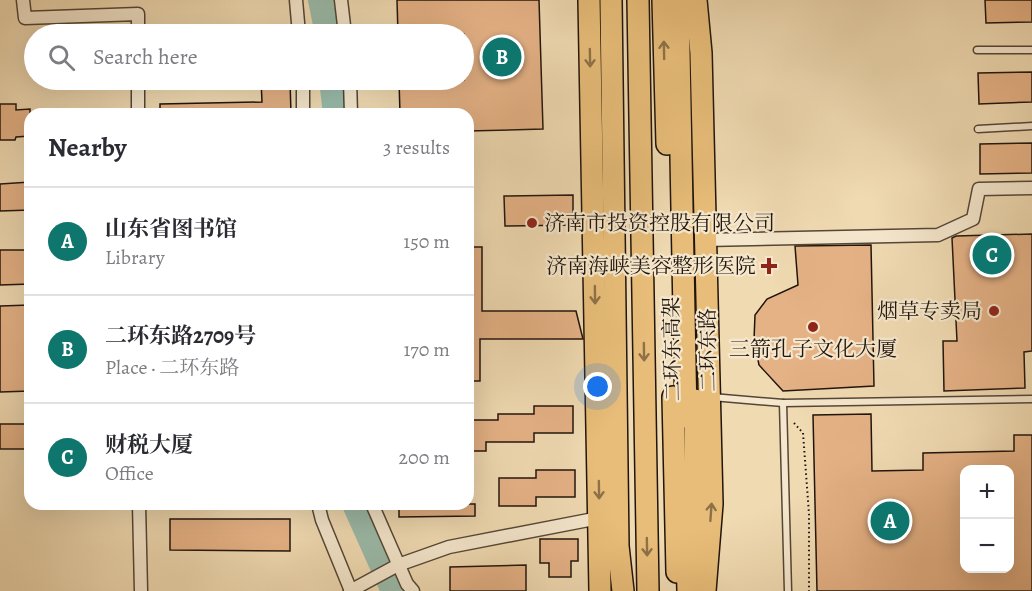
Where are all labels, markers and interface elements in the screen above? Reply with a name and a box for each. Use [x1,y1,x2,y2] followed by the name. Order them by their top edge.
[24,24,474,90] search box
[482,34,522,80] pin: B
[659,40,670,60] one-way arrow
[45,41,78,74] icon: search
[93,42,198,72] text: Search here
[584,48,596,68] one-way arrow
[48,130,127,165] text: Nearby
[383,134,450,161] text: 3 results
[544,209,775,237] place label: 济南市投资控股有限公司
[105,214,237,244] text: 山东省图书馆
[525,216,539,230] marker: 济南市投资控股有限公司
[61,228,74,255] text: A
[403,228,450,255] text: 150 m
[972,232,1012,278] pin: C
[105,244,165,271] text: Library
[546,252,756,280] place label: 济南海峡美容整形医院
[760,257,778,275] marker: 济南海峡美容整形医院
[589,285,601,305] one-way arrow
[657,296,687,402] street label: 二环东高架
[877,297,982,325] place label: 烟草专卖局
[987,304,1001,318] marker: 烟草专卖局
[693,308,723,392] street label: 二环东路
[806,320,820,334] marker: 三箭孔子文化大厦
[105,321,256,351] text: 二环东路2709号
[729,335,897,363] place label: 三箭孔子文化大厦
[61,336,74,363] text: B
[404,336,450,363] text: 170 m
[638,342,650,362] one-way arrow
[105,354,239,381] text: Place · 二环东路
[583,372,612,401] your location
[105,430,193,460] text: 财税大厦
[61,444,74,471] text: C
[399,444,450,471] text: 200 m
[105,460,154,487] text: Office
[960,465,1014,573] map controls
[960,465,1014,519] button: +
[593,480,604,500] one-way arrow
[870,498,910,544] pin: A
[706,502,717,522] one-way arrow
[960,519,1014,573] button: −
[641,537,653,557] one-way arrow

